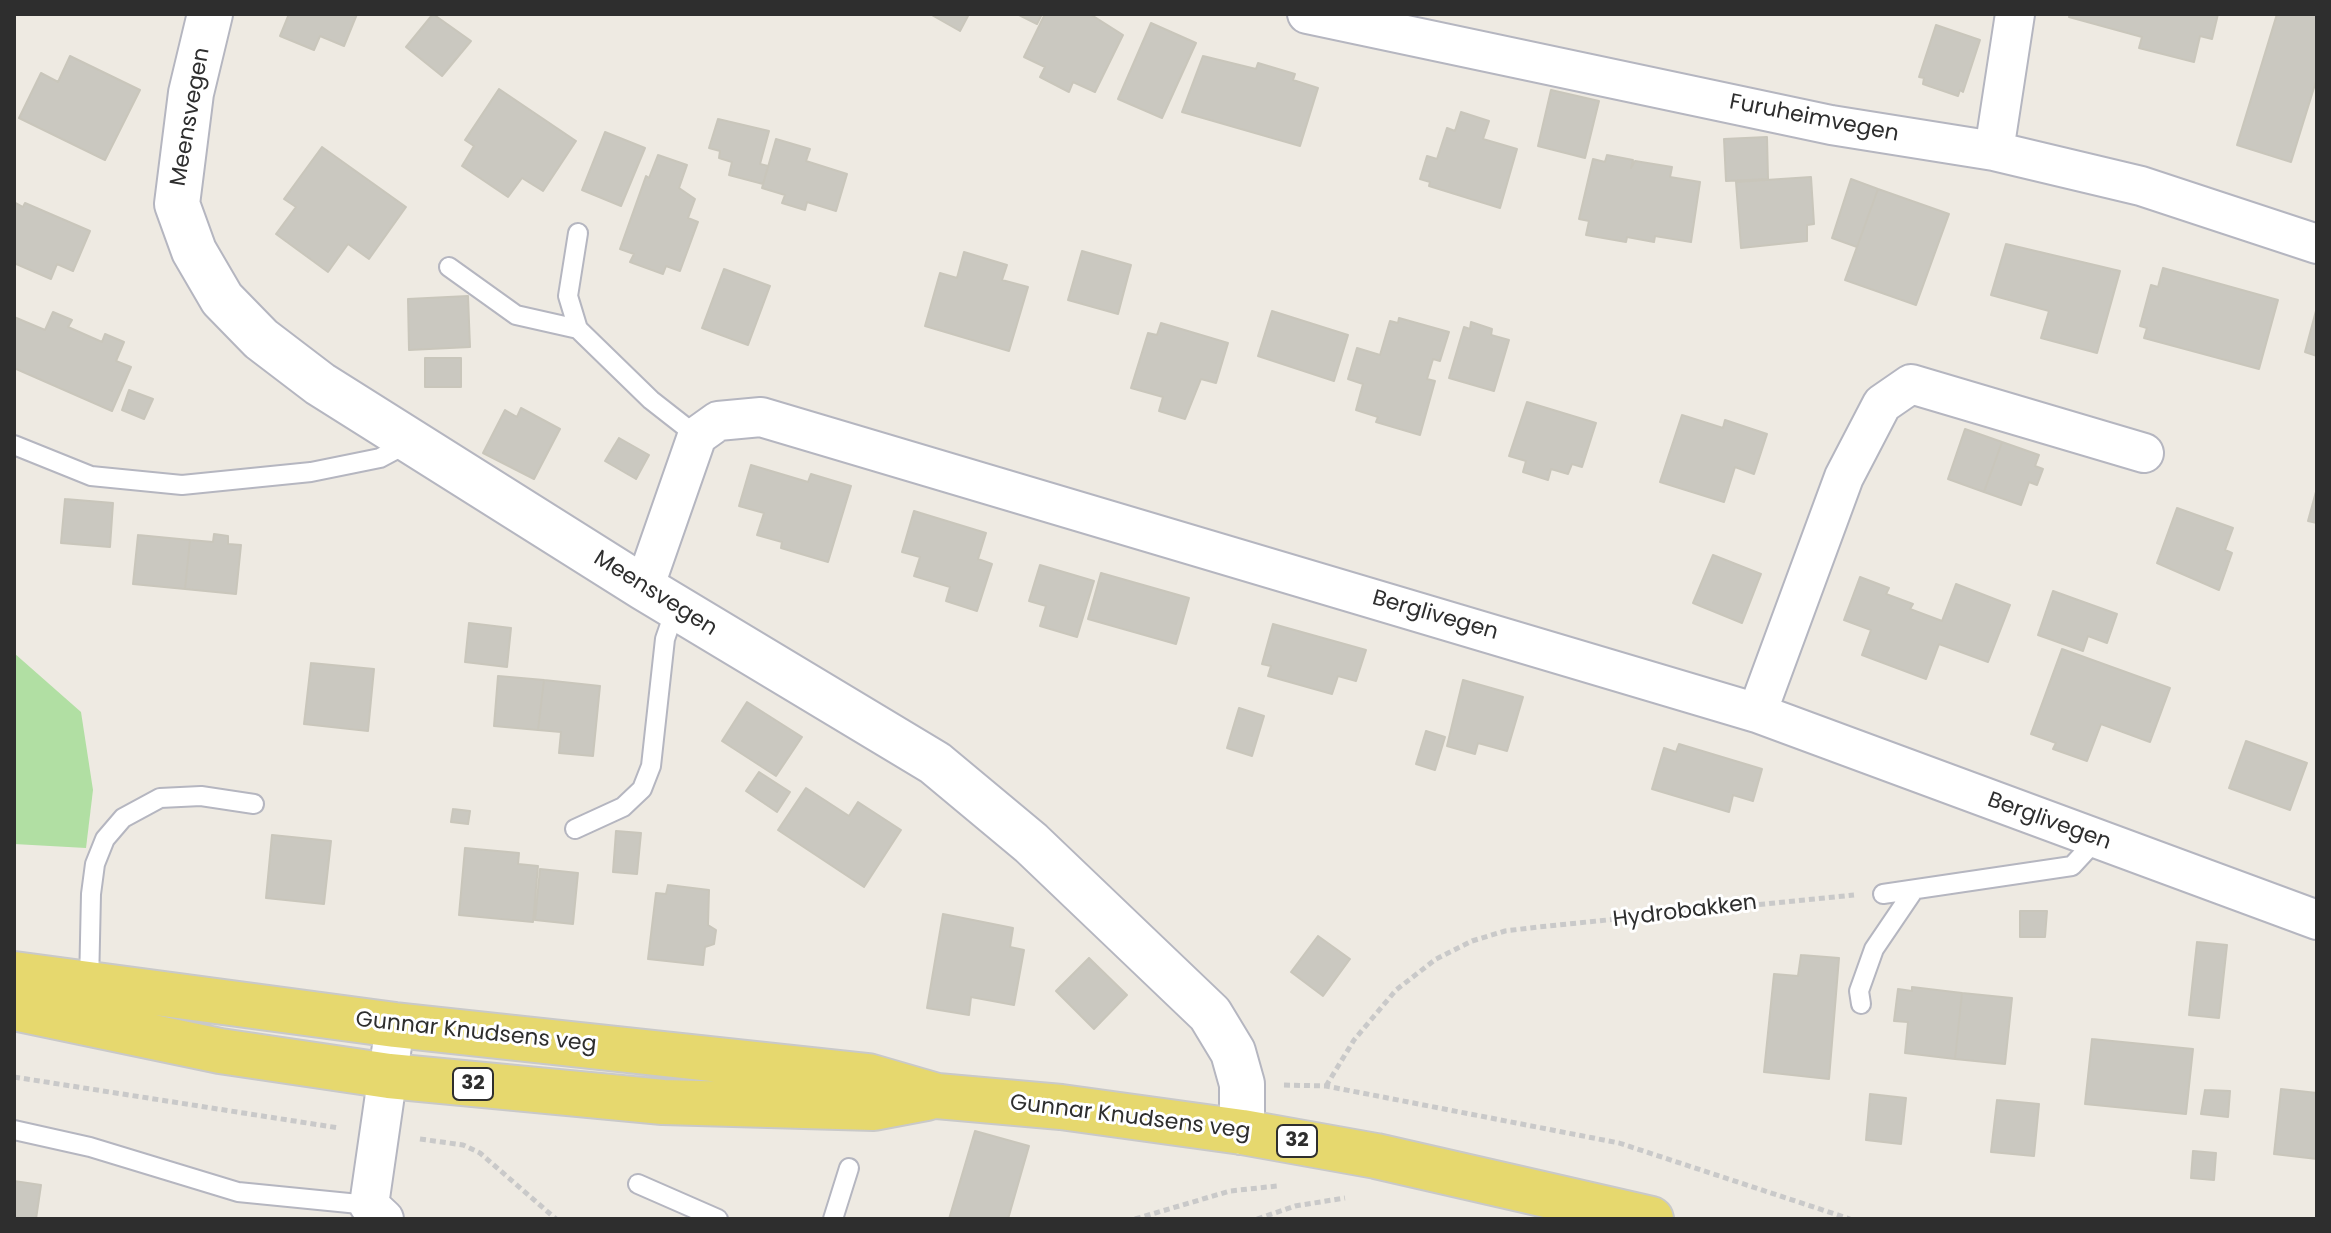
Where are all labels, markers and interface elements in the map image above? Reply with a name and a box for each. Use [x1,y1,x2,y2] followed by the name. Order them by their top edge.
[166,46,216,188] street label: Meensvegen
[1727,90,1901,148] street label: Furuheimvegen
[588,546,722,642] street label: Meensvegen
[1369,585,1501,647] street label: Berglivegen
[1984,787,2114,857] street label: Berglivegen
[1611,890,1759,934] street label: Hydrobakken
[354,1007,598,1059] street label: Gunnar Knudsens veg
[453,1068,493,1100] road number: 32
[1008,1090,1252,1146] street label: Gunnar Knudsens veg
[1277,1125,1317,1157] road number: 32

